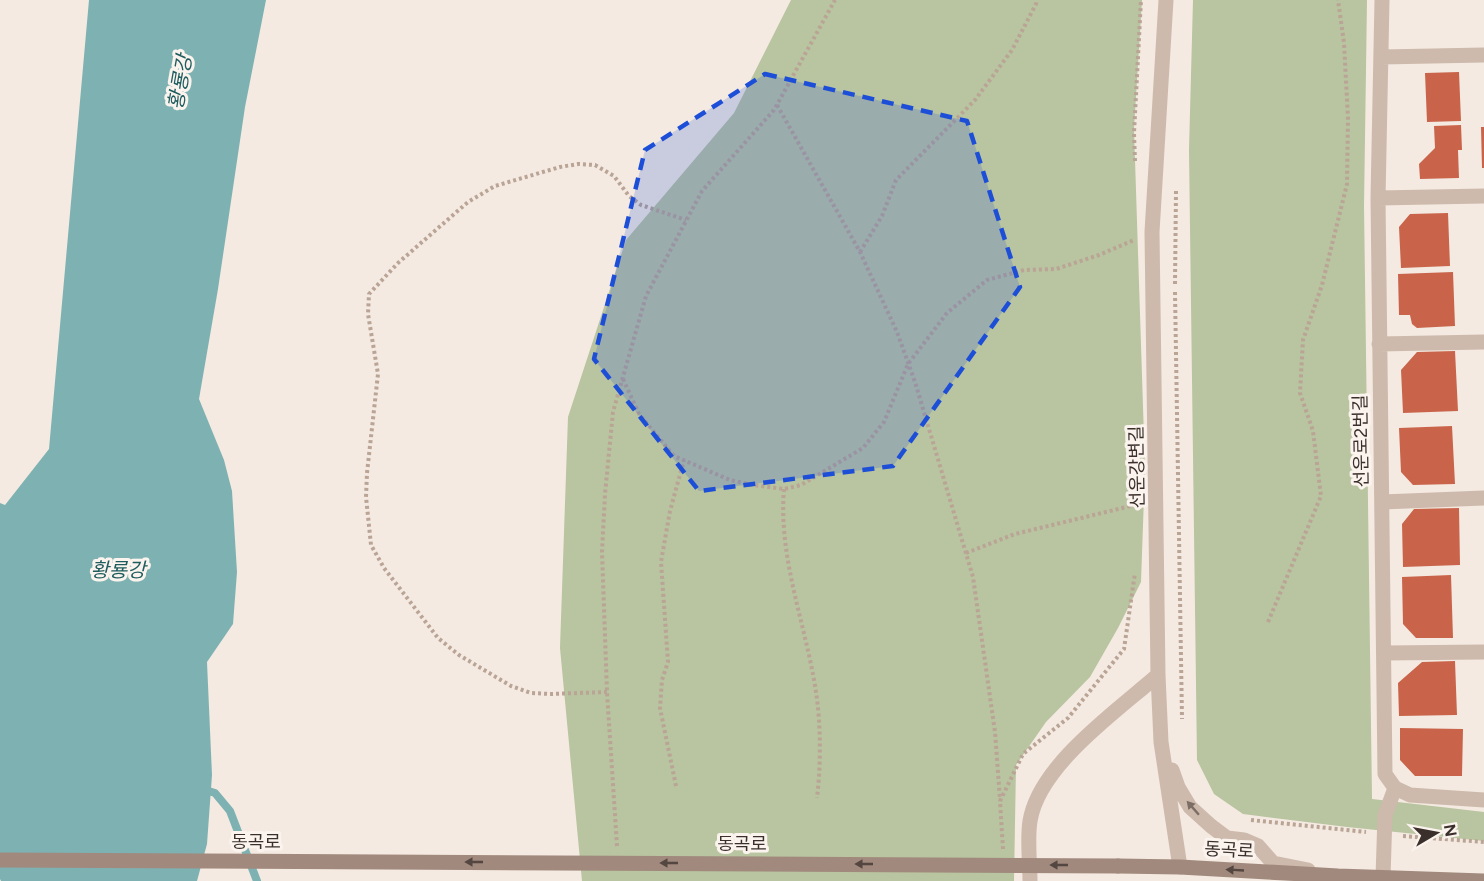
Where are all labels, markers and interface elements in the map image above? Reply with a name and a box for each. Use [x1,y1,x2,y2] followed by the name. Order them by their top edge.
[163,50,197,111] water label: 황룡강
[1349,394,1373,488] street label: 선운로2번길
[1125,425,1149,509] street label: 선운강변길
[90,558,148,582] water label: 황룡강
[1186,800,1199,816] one-way arrow
[1406,803,1466,863] north arrow
[1440,823,1461,838] text: N
[231,831,281,853] street label: 동곡로
[717,833,767,855] street label: 동곡로
[1204,838,1254,862] street label: 동곡로
[465,857,484,867] one-way arrow
[660,858,679,868] one-way arrow
[855,859,874,869] one-way arrow
[1050,860,1069,870] one-way arrow
[1226,865,1245,874] one-way arrow

